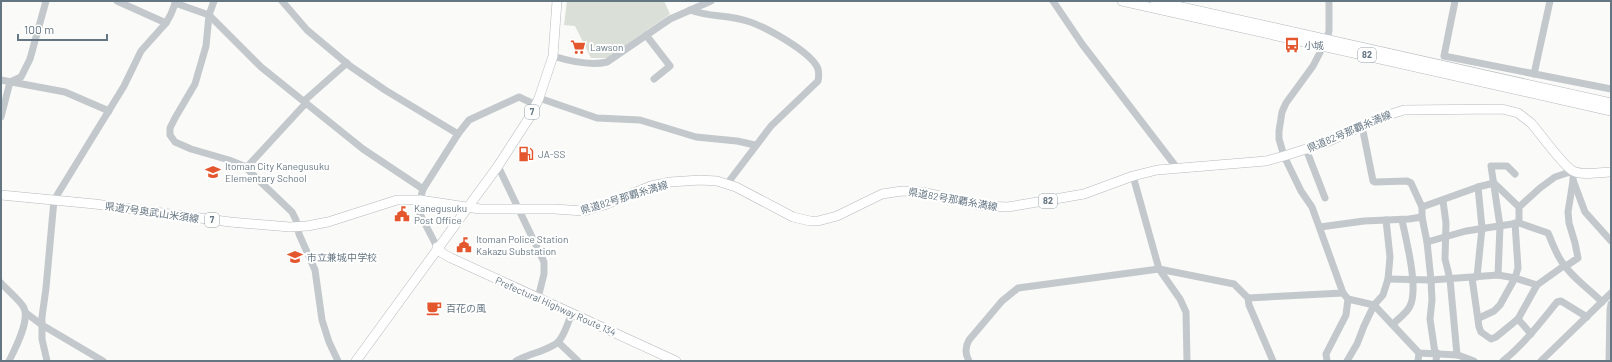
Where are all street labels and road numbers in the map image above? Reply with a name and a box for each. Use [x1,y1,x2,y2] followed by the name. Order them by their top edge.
[1358,48,1376,62] road number: 82
[525,105,539,119] road number: 7
[1305,108,1393,154] street label: 県道82号那覇糸満線
[579,178,669,216] street label: 県道82号那覇糸満線
[907,185,999,213] street label: 県道82号那覇糸満線
[1039,194,1057,208] road number: 82
[104,199,200,225] street label: 県道7号奥武山米須線
[205,213,219,227] road number: 7
[494,274,618,338] street label: Prefectural Highway Route 134

